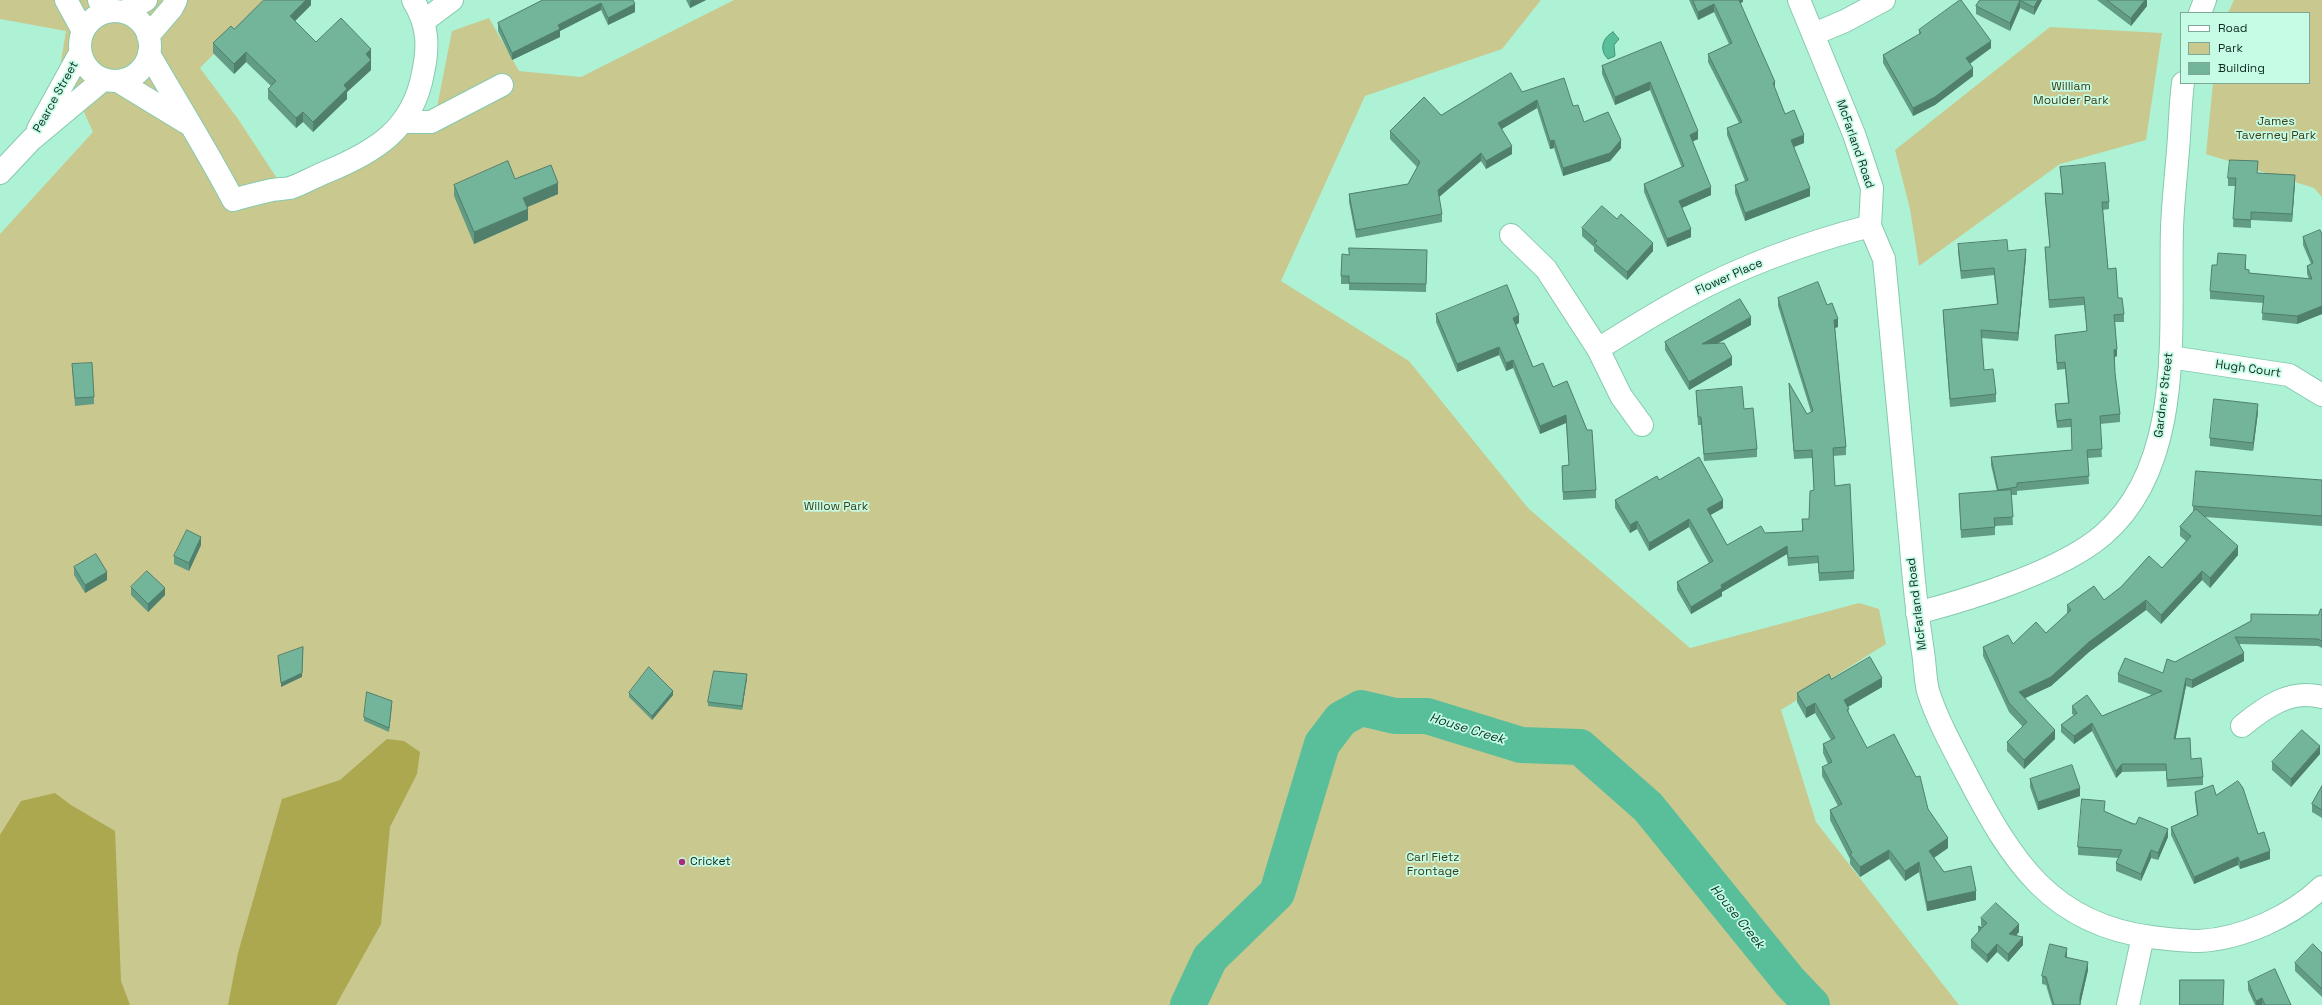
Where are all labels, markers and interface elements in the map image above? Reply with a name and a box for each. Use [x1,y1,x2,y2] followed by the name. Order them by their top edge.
[2180,12,2310,84] legend
[2218,20,2247,36] text: Road
[2218,40,2243,56] text: Park
[30,59,82,135] street label: Pearce Street
[2218,60,2265,76] text: Building
[2033,80,2109,108] park label: William Moulder Park
[1833,98,1877,190] street label: McFarland Road
[2236,115,2316,143] park label: James Taverney Park
[1693,256,1765,298] street label: Flower Place
[2152,352,2176,438] street label: Gardner Street
[2214,357,2282,381] street label: Hugh Court
[804,500,868,514] park label: Willow Park
[1904,557,1930,651] street label: McFarland Road
[1428,710,1506,748] water label: House Creek
[1406,851,1460,879] park label: Carl Fietz Frontage
[690,855,731,869] place label: Cricket
[677,857,687,867] marker: Cricket
[1706,882,1768,952] water label: House Creek

